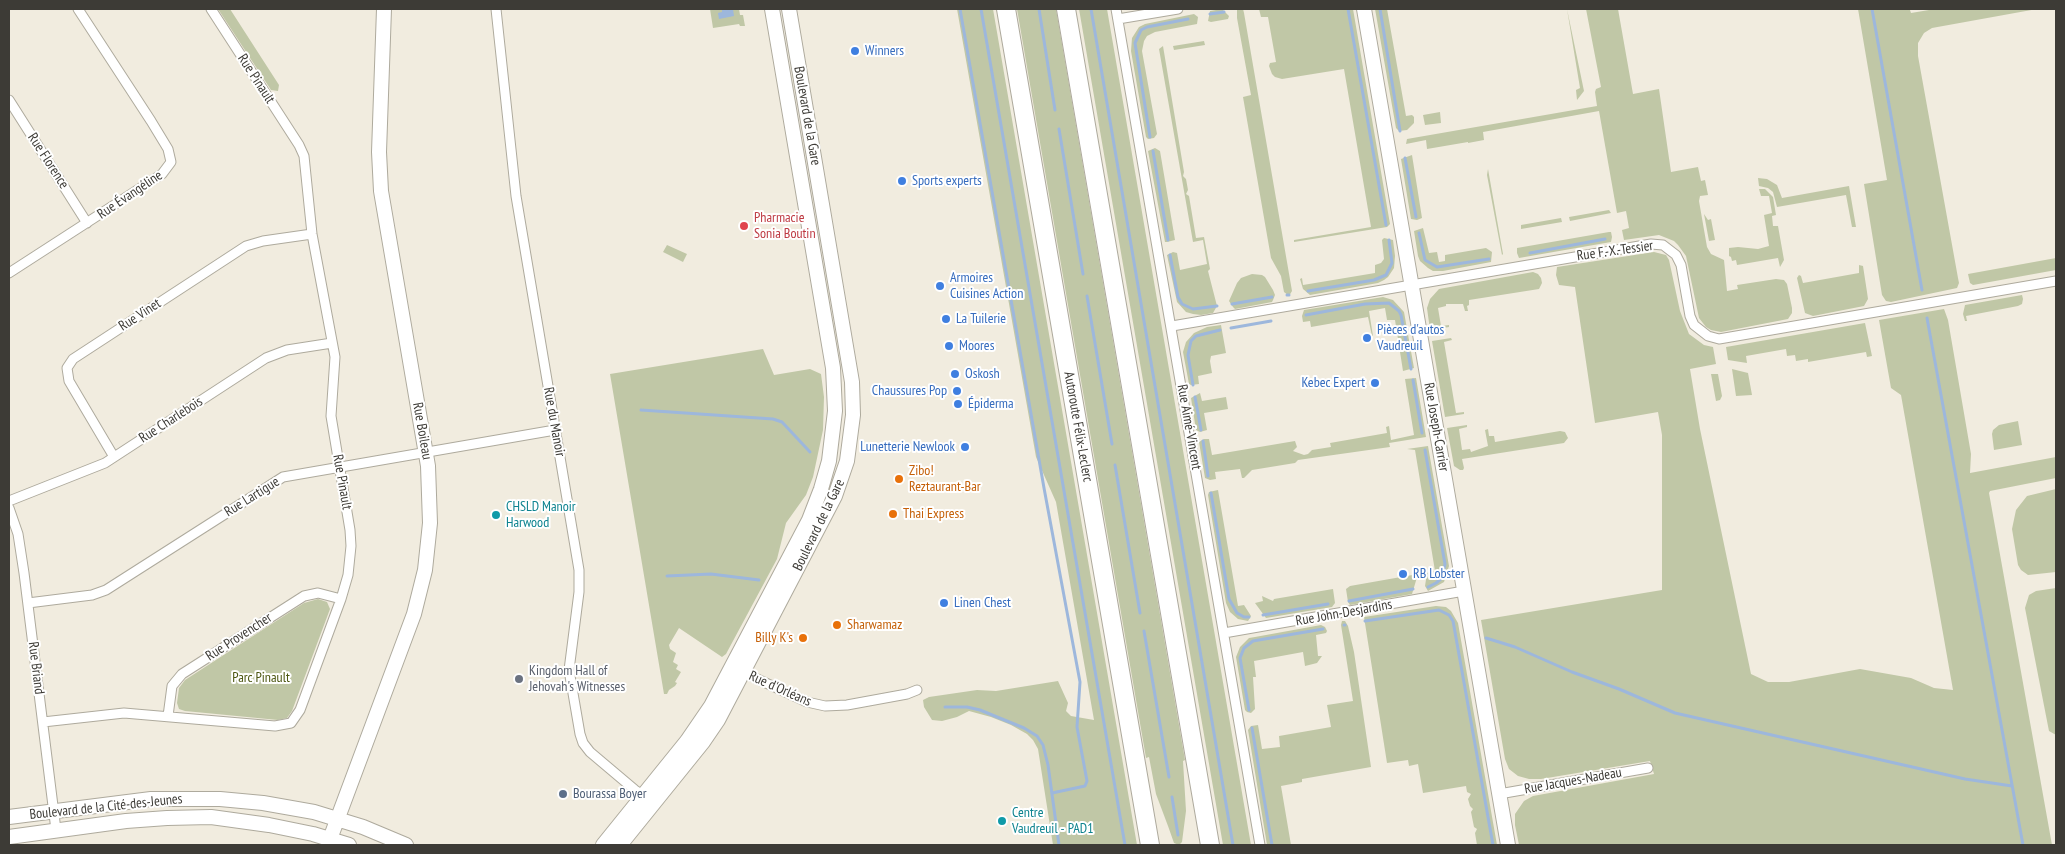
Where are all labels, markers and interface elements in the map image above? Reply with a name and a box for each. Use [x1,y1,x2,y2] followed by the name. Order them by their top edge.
[865,43,904,59] place label: Winners
[849,45,861,57] marker: Winners
[234,51,278,107] street label: Rue Pinault
[790,65,824,167] street label: Boulevard de la Gare
[24,130,72,192] street label: Rue Florence
[94,167,166,223] street label: Rue Évangéline
[912,173,982,189] place label: Sports experts
[896,175,908,187] marker: Sports experts
[754,210,816,242] place label: Pharmacie Sonia Boutin
[738,220,750,232] marker: Pharmacie Sonia Boutin
[1576,237,1654,265] street label: Rue F.-X.-Tessier
[950,270,1023,302] place label: Armoires Cuisines Action
[934,280,946,292] marker: Armoires Cuisines Action
[116,295,164,335] street label: Rue Vinet
[956,311,1006,327] place label: La Tuilerie
[940,313,952,325] marker: La Tuilerie
[1377,322,1444,354] place label: Pièces d'autos Vaudreuil
[1361,332,1373,344] marker: Pièces d'autos Vaudreuil
[959,338,994,354] place label: Moores
[943,340,955,352] marker: Moores
[965,366,1000,382] place label: Oskosh
[949,368,961,380] marker: Oskosh
[1060,370,1096,484] street label: Autoroute Félix-Leclerc
[1301,375,1365,391] place label: Kebec Expert
[1369,377,1381,389] marker: Kebec Expert
[1420,381,1452,473] street label: Rue Joseph-Carrier
[872,383,947,399] place label: Chaussures Pop
[1173,383,1205,471] street label: Rue Aimé-Vincent
[951,385,963,397] marker: Chaussures Pop
[540,386,568,458] street label: Rue du Manoir
[136,393,206,447] street label: Rue Charlebois
[968,396,1014,412] place label: Épiderma
[952,398,964,410] marker: Épiderma
[409,401,435,461] street label: Rue Boileau
[860,439,955,455] place label: Lunetterie Newlook
[959,441,971,453] marker: Lunetterie Newlook
[329,453,355,511] street label: Rue Pinault
[909,463,981,496] place label: Zibo! Reztaurant-Bar
[893,473,905,485] marker: Zibo! Reztaurant-Bar
[221,474,283,520] street label: Rue Lartigue
[789,476,849,574] street label: Boulevard de la Gare
[506,499,576,532] place label: CHSLD Manoir Harwood
[903,506,964,522] place label: Thai Express
[887,508,899,520] marker: Thai Express
[490,509,502,521] marker: CHSLD Manoir Harwood
[1413,566,1465,582] place label: RB Lobster
[1397,568,1409,580] marker: RB Lobster
[954,595,1011,611] place label: Linen Chest
[1294,596,1394,630] street label: Rue John-Desjardins
[938,597,950,609] marker: Linen Chest
[203,609,275,665] street label: Rue Provencher
[847,617,902,633] place label: Sharwamaz
[831,619,843,631] marker: Sharwamaz
[755,630,793,646] place label: Billy K's
[797,632,809,644] marker: Billy K's
[24,641,48,695] street label: Rue Briand
[529,663,625,696] place label: Kingdom Hall of Jehovah's Witnesses
[746,668,814,710] street label: Rue d'Orléans
[232,670,290,686] park label: Parc Pinault
[513,673,525,685] marker: Kingdom Hall of Jehovah's Witnesses
[1523,764,1623,798] street label: Rue Jacques-Nadeau
[573,786,647,802] place label: Bourassa Boyer
[557,788,569,800] marker: Bourassa Boyer
[29,791,183,823] street label: Boulevard de la Cité-des-Jeunes
[1012,805,1093,838] place label: Centre Vaudreuil - PAD1
[996,815,1008,827] marker: Centre Vaudreuil - PAD1

